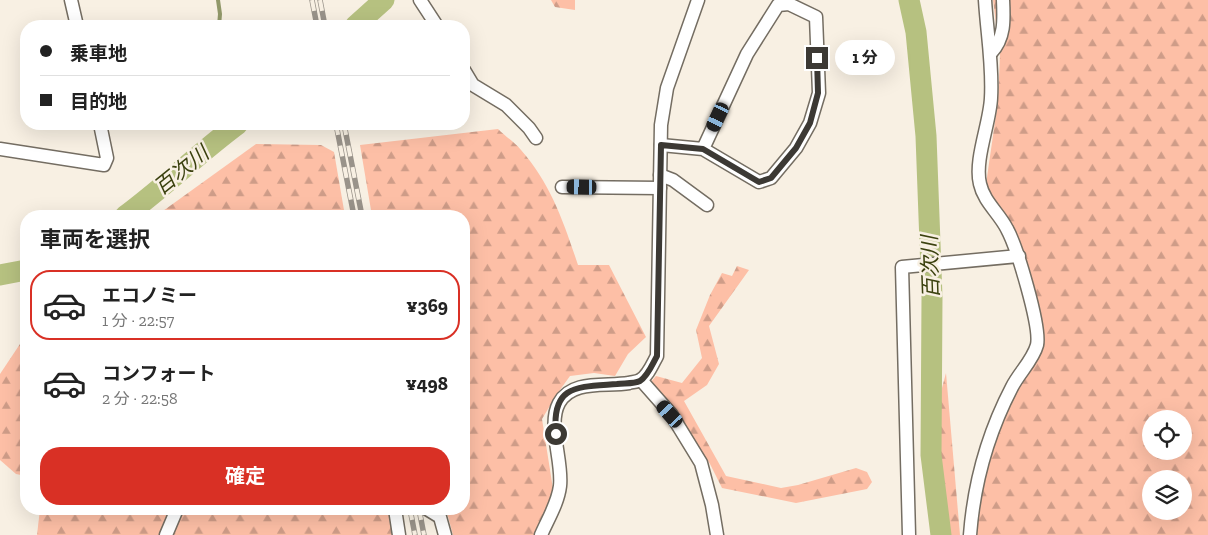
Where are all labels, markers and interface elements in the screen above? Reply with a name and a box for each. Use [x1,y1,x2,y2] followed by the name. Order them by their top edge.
[834,40,894,76] callout: 1 分
[70,42,127,65] text: 乗車地
[806,47,828,69] route end
[852,48,878,67] text: 1 分
[70,90,127,113] text: 目的地
[704,100,731,134] car
[149,139,215,200] water label: 百次川
[566,179,597,195] car
[40,226,150,253] text: 車両を選択
[916,233,944,299] water label: 百次川
[42,283,87,328] icon: car
[102,284,197,307] text: エコノミー
[406,294,448,317] text: ¥369
[102,311,174,330] text: 1 分 · 22:57
[42,361,87,406] icon: car
[102,362,215,385] text: コンフォート
[405,372,448,395] text: ¥498
[102,389,178,408] text: 2 分 · 22:58
[654,398,685,430] car
[1142,410,1192,520] map controls
[1142,410,1192,460] button: locate
[545,423,567,445] route start
[40,447,450,505] button: 確定
[1142,470,1192,520] button: layers

